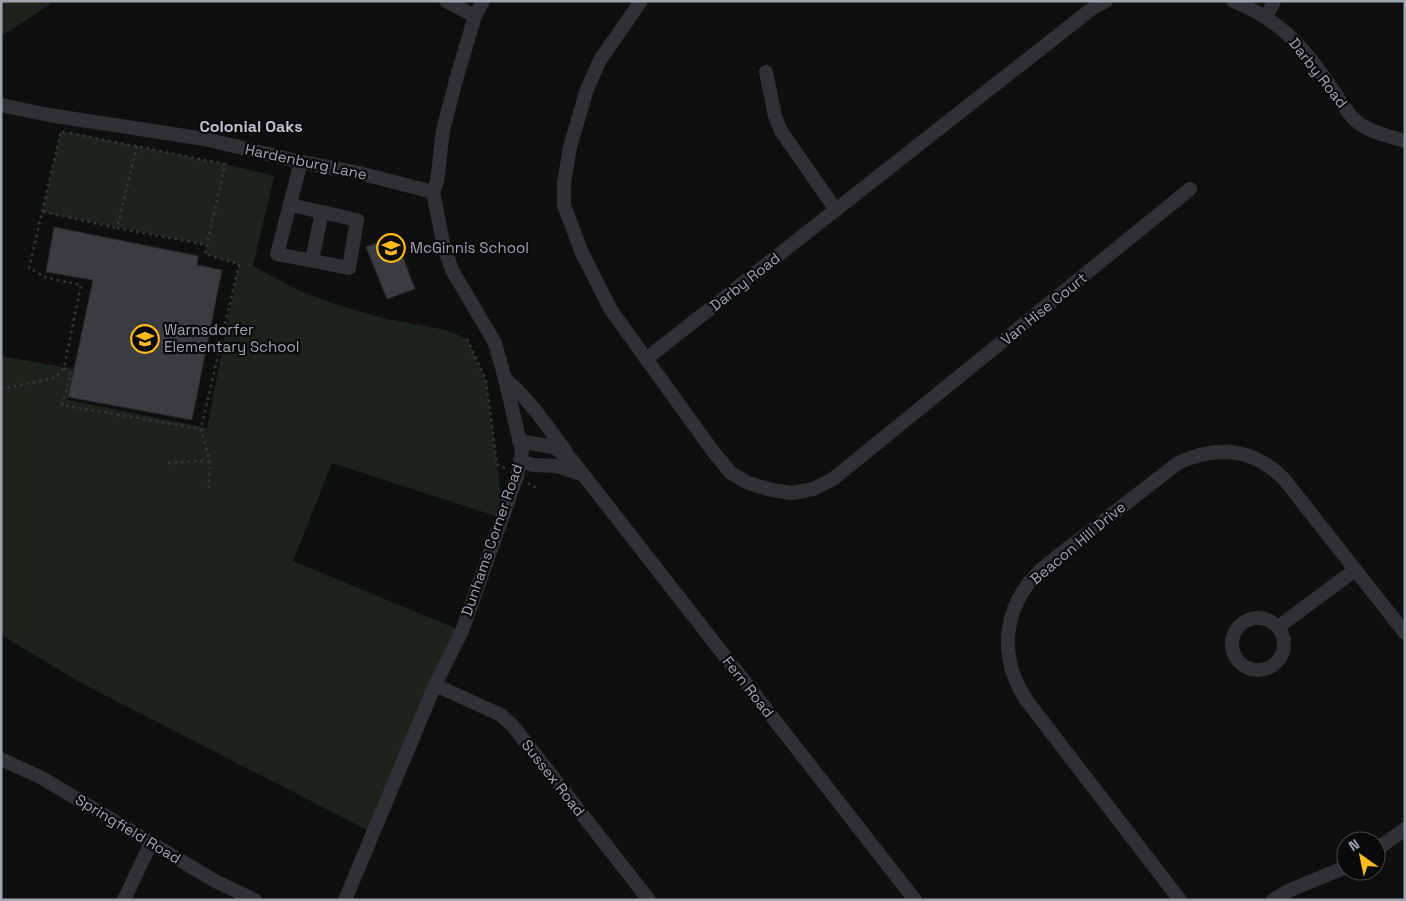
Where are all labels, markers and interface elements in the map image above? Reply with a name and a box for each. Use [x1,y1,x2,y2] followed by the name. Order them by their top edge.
[1285,34,1352,112] street label: Darby Road
[199,116,303,137] district label: Colonial Oaks
[243,139,369,184] street label: Hardenburg Lane
[376,233,406,263] school or university icon: McGinnis School
[410,238,529,257] place label: McGinnis School
[706,248,784,315] street label: Darby Road
[997,268,1091,349] street label: Van Hise Court
[164,320,300,356] place label: Warnsdorfer Elementary School
[130,324,160,354] school or university icon: Warnsdorfer Elementary School
[457,461,527,618] street label: Dunhams Corner Road
[1026,497,1130,588] street label: Beacon Hill Drive
[719,652,778,721] street label: Fern Road
[518,736,589,820] street label: Sussex Road
[72,790,185,868] street label: Springfield Road
[1336,831,1386,881] north arrow
[1345,835,1363,855] text: N

